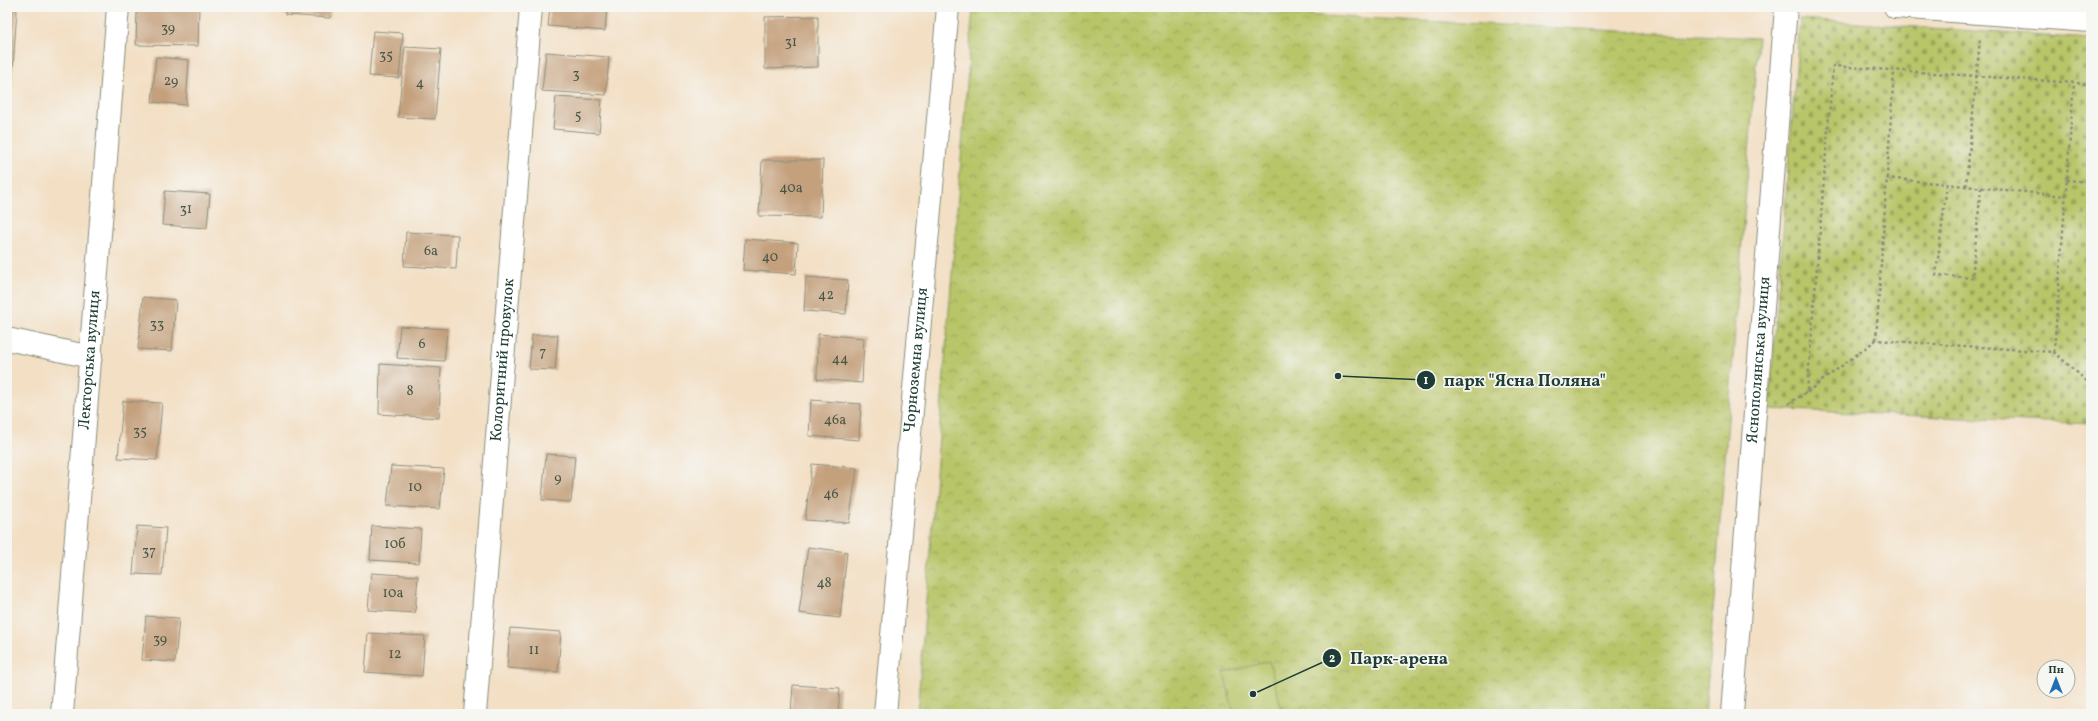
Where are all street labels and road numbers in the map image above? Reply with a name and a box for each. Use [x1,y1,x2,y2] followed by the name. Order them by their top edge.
[1742,276,1776,444] street label: Яснополянська вулиця
[486,277,521,443] street label: Колоритний провулок
[899,287,934,434] street label: Чорноземна вулиця
[74,290,107,431] street label: Лекторська вулиця

